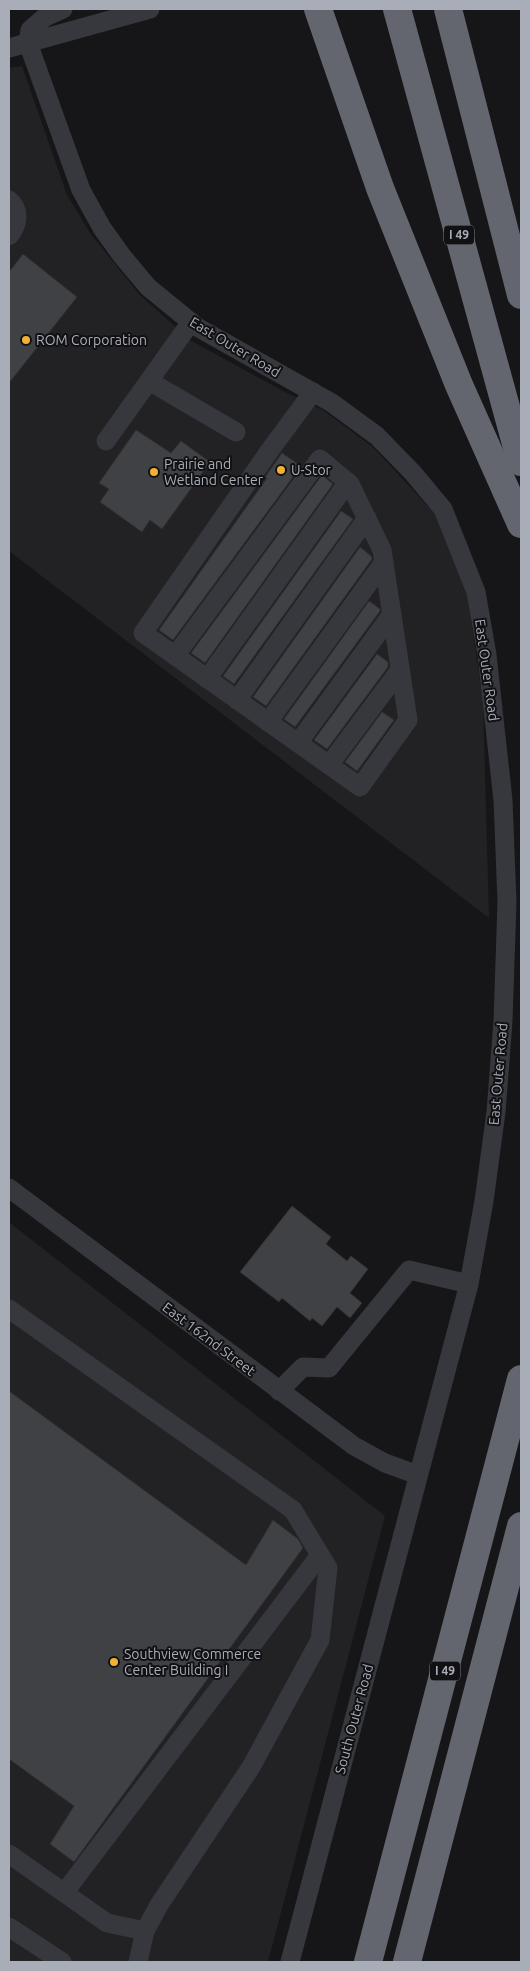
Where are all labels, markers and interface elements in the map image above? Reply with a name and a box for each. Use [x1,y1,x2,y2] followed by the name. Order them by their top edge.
[444,226,474,244] road number: I 49
[187,314,283,380] street label: East Outer Road
[36,332,147,348] place label: ROM Corporation
[20,334,32,346] marker: ROM Corporation
[164,456,264,488] place label: Prairie and Wetland Center
[291,462,332,478] place label: U-Stor
[275,464,287,476] marker: U-Stor
[148,466,160,478] marker: Prairie and Wetland Center
[472,618,502,722] street label: East Outer Road
[486,1022,510,1126] street label: East Outer Road
[159,1299,259,1379] street label: East 162nd Street
[124,1646,261,1678] place label: Southview Commerce Center Building I
[108,1656,120,1668] marker: Southview Commerce Center Building I
[332,1662,376,1776] street label: South Outer Road
[430,1662,460,1680] road number: I 49

